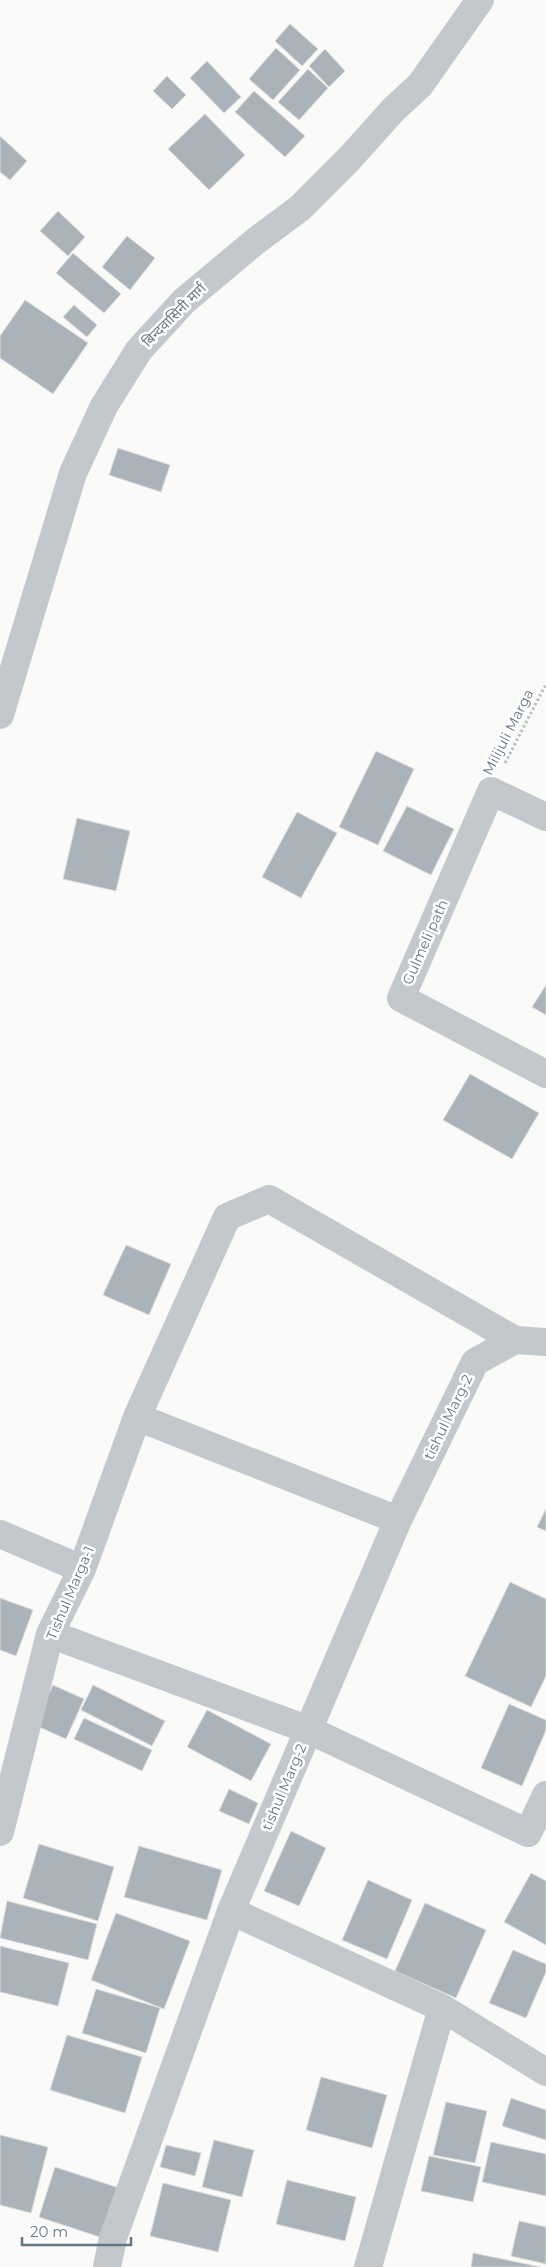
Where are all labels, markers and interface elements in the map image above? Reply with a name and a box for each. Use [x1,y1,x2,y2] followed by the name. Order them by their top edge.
[138,279,210,351] street label: बिन्दवासिनी मार्ग
[479,686,537,778] street label: Milijuli Marga
[398,897,452,987] street label: Gulmeli path
[420,1372,476,1462] street label: tishul Marg-2
[42,1543,98,1643] street label: Tishul Marga-1
[258,1741,310,1833] street label: tishul Marg-2
[22,2214,131,2246] scale bar
[30,2222,68,2241] text: 20 m

